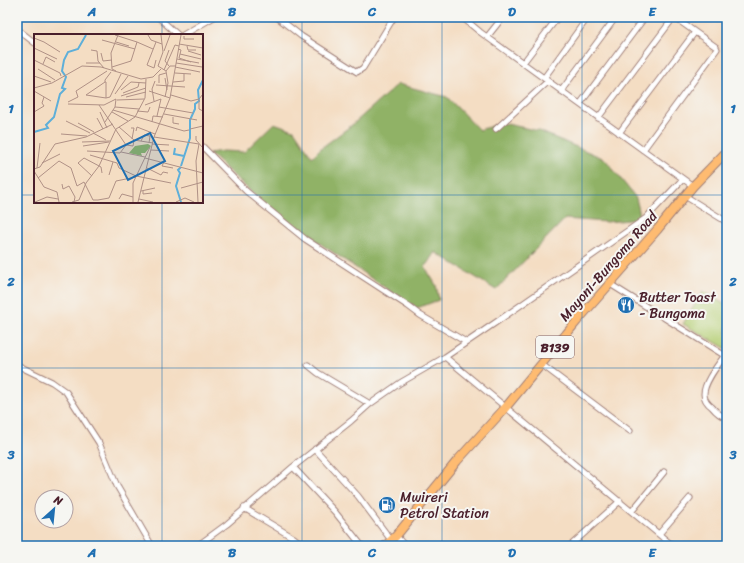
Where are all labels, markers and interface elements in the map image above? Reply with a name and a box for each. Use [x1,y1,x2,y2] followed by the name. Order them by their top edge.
[87,0,96,23] text: A
[228,0,237,23] text: B
[367,0,377,23] text: C
[508,0,516,23] text: D
[648,0,657,23] text: E
[34,34,203,203] inset map
[8,97,14,120] text: 1
[730,97,736,120] text: 1
[553,204,665,327] street label: Mayoni-Bungoma Road
[6,270,15,293] text: 2
[728,270,737,293] text: 2
[639,285,717,326] place label: Butter Toast - Bungoma
[616,295,636,315] restaurant icon: Butter Toast - Bungoma
[536,336,574,358] road number: B139
[6,443,15,466] text: 3
[728,443,737,466] text: 3
[400,485,489,526] place label: Mwireri Petrol Station
[34,489,74,529] north arrow
[50,490,66,511] text: N
[377,495,397,515] fuel station icon: Mwireri Petrol Station
[87,541,96,563] text: A
[228,541,237,563] text: B
[367,541,377,563] text: C
[508,541,516,563] text: D
[648,541,657,563] text: E

